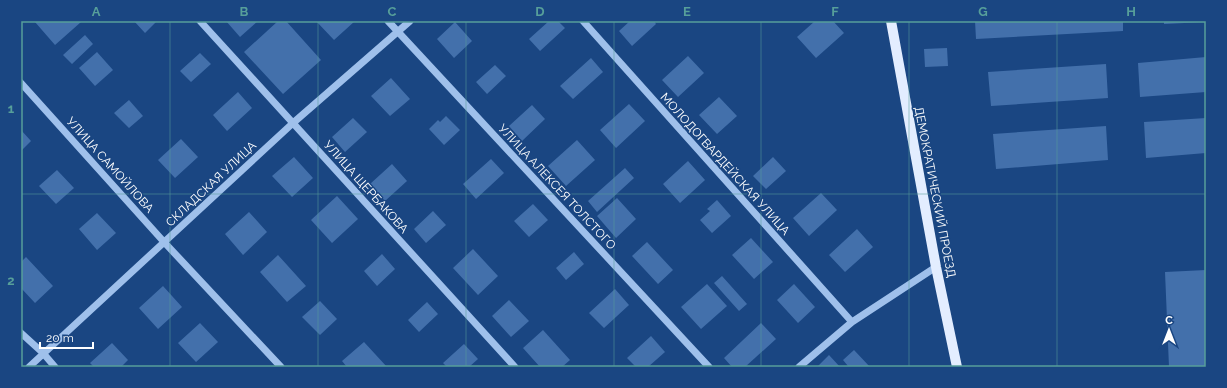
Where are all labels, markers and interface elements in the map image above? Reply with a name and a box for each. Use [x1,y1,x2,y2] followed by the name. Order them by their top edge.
[92,4,101,19] text: A
[240,4,249,19] text: B
[388,4,397,19] text: C
[535,4,545,19] text: D
[683,4,691,19] text: E
[831,4,839,19] text: F
[978,4,988,19] text: G
[1126,4,1136,19] text: H
[657,90,793,238] street label: МОЛОДОГВАРДЕЙСКАЯ УЛИЦА
[8,101,15,116] text: 1
[912,105,958,279] street label: ДЕМОКРАТИЧЕСКИЙ ПРОЕЗД
[64,114,156,216] street label: УЛИЦА САМОЙЛОВА
[495,122,619,252] street label: УЛИЦА АЛЕКСЕЯ ТОЛСТОГО
[163,138,259,230] street label: СКЛАДСКАЯ УЛИЦА
[321,138,411,236] street label: УЛИЦА ЩЕРБАКОВА
[7,273,15,288] text: 2
[1149,310,1189,350] north arrow
[1165,314,1173,327] text: С
[40,324,93,350] scale bar
[46,331,74,345] text: 20 m

